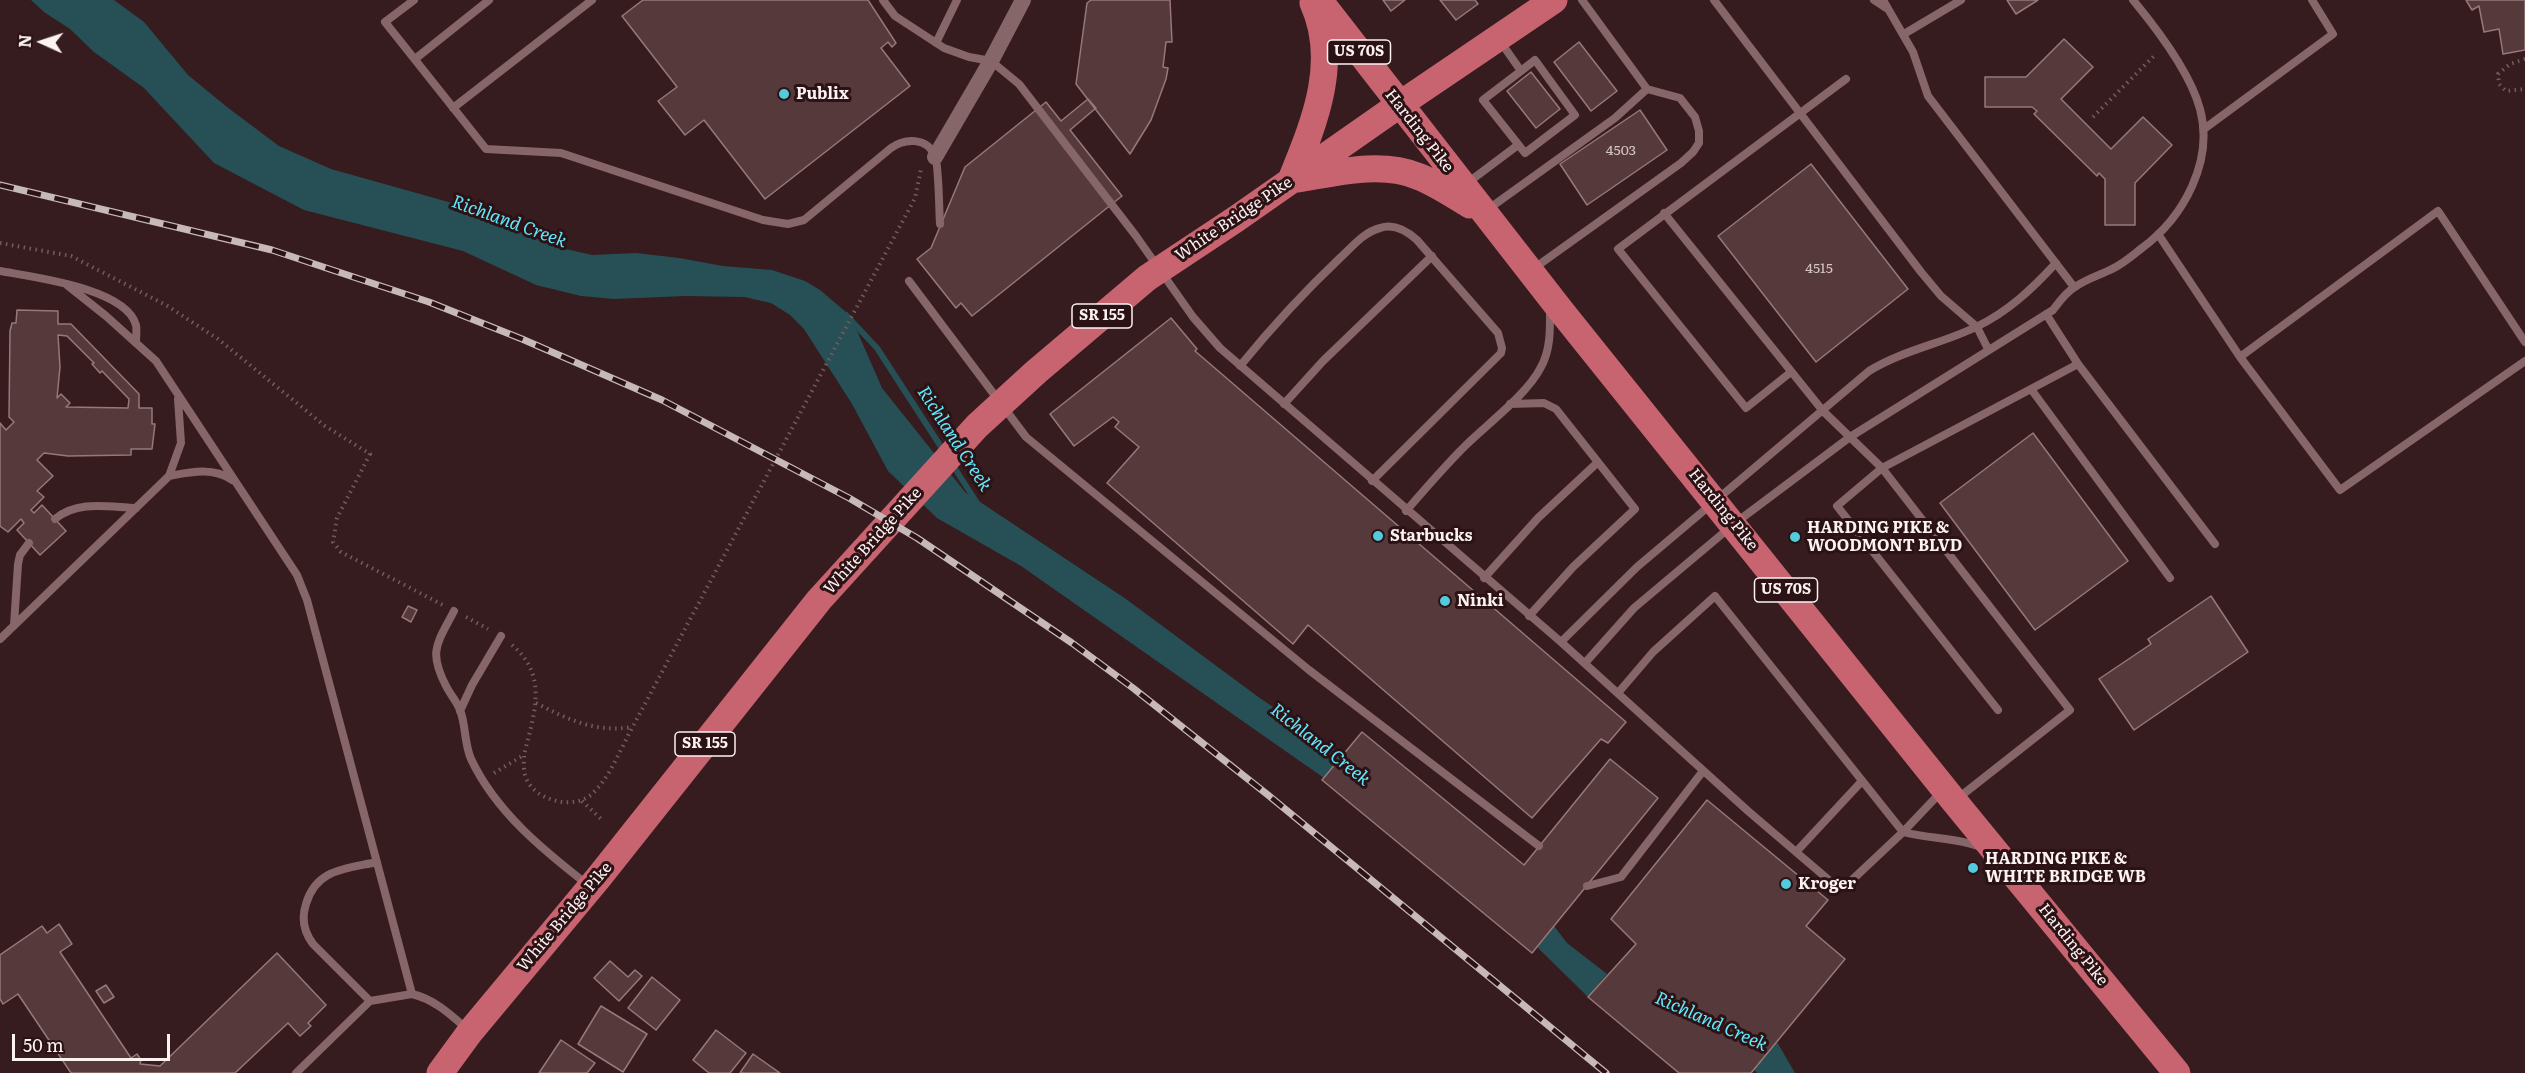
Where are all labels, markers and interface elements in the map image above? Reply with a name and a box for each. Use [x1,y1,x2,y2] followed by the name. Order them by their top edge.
[12,12,72,72] north arrow
[12,34,36,48] text: N
[1328,40,1390,64] road number: US 70S
[796,84,849,104] place label: Publix
[1381,86,1457,176] street label: Harding Pike
[777,87,791,101] marker: Publix
[1606,143,1636,159] house number: 4503
[1172,173,1296,265] street label: White Bridge Pike
[449,191,569,253] water label: Richland Creek
[1805,261,1833,277] house number: 4515
[1072,304,1132,328] road number: SR 155
[912,382,996,496] water label: Richland Creek
[1684,465,1762,555] street label: Harding Pike
[820,484,926,598] street label: White Bridge Pike
[1807,518,1962,556] place label: HARDING PIKE & WOODMONT BLVD
[1390,526,1472,546] place label: Starbucks
[1371,529,1385,543] marker: Starbucks
[1788,530,1802,544] marker: HARDING PIKE & WOODMONT BLVD
[1754,578,1818,602] road number: US 70S
[1457,591,1504,611] place label: Ninki
[1438,594,1452,608] marker: Ninki
[1266,699,1374,791] water label: Richland Creek
[675,732,735,756] road number: SR 155
[1985,849,2146,887] place label: HARDING PIKE & WHITE BRIDGE WB
[514,858,616,976] street label: White Bridge Pike
[1966,861,1980,875] marker: HARDING PIKE & WHITE BRIDGE WB
[1798,874,1856,894] place label: Kroger
[1779,877,1793,891] marker: Kroger
[2034,900,2112,990] street label: Harding Pike
[1651,988,1771,1056] water label: Richland Creek
[15,1022,172,1060] scale bar
[23,1031,64,1058] text: 50 m

